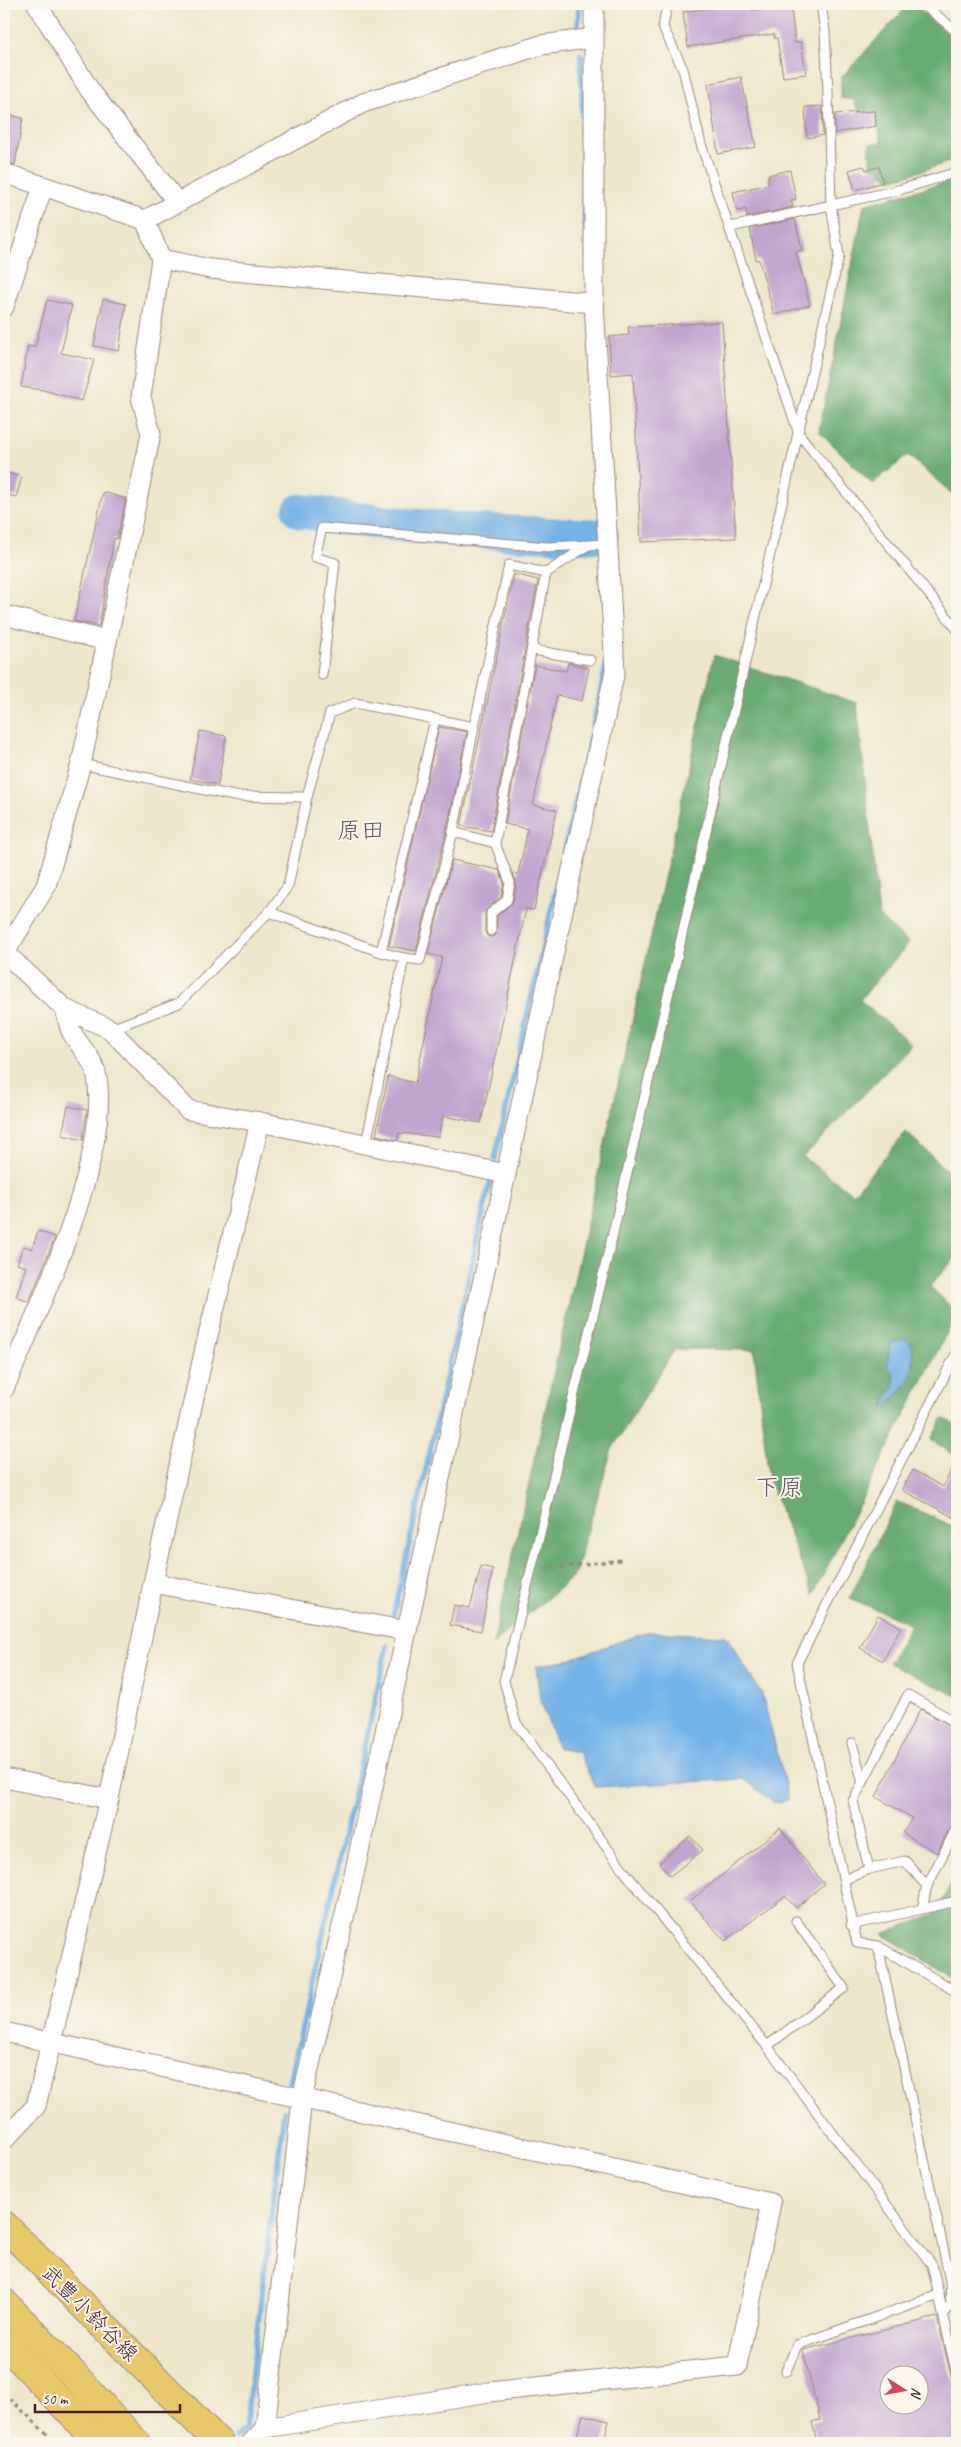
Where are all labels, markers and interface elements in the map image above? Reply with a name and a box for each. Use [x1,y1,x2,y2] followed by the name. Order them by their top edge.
[337,815,385,845] district label: 原田
[755,1472,803,1502] district label: 下原
[36,2259,144,2367] street label: 武豊小鈴谷線
[878,2364,928,2414] north arrow
[35,2382,180,2414] scale bar
[907,2387,925,2401] text: N
[42,2390,69,2409] text: 50 m

